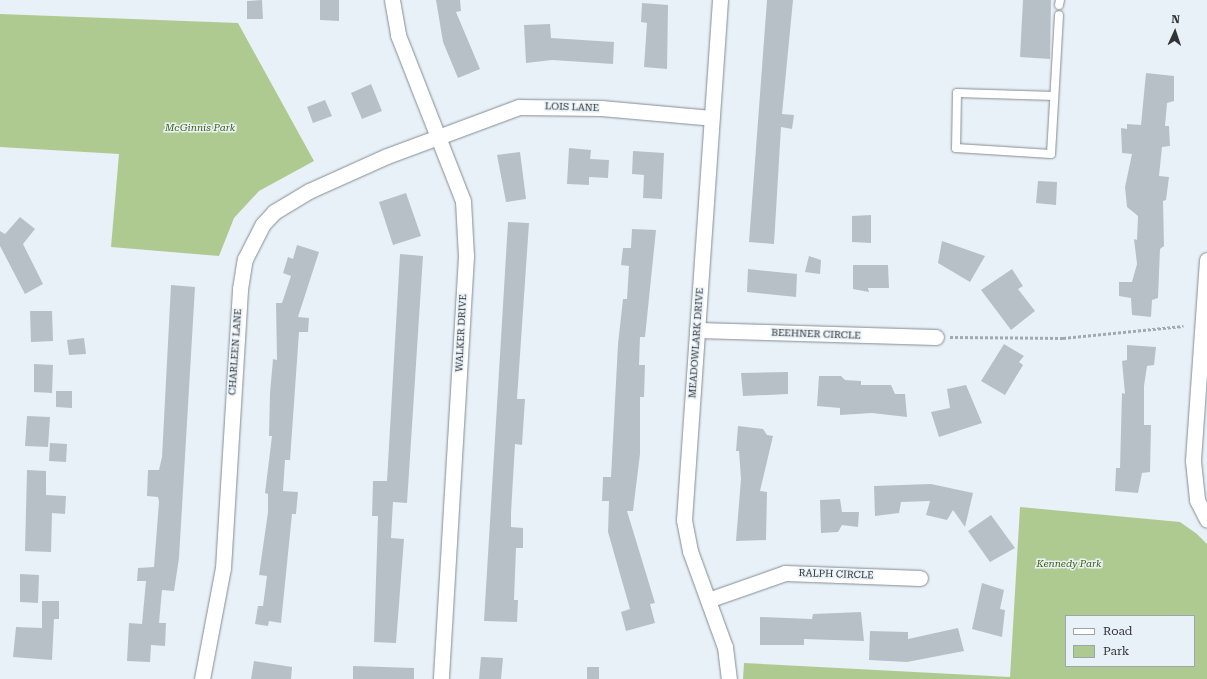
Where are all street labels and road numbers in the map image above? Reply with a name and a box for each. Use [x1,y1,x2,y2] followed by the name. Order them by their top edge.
[545,100,599,114] street label: LOIS LANE
[686,287,706,399] street label: MEADOWLARK DRIVE
[453,294,469,372] street label: WALKER DRIVE
[226,308,244,396] street label: CHARLEEN LANE
[771,326,861,342] street label: BEEHNER CIRCLE
[798,567,874,581] street label: RALPH CIRCLE

